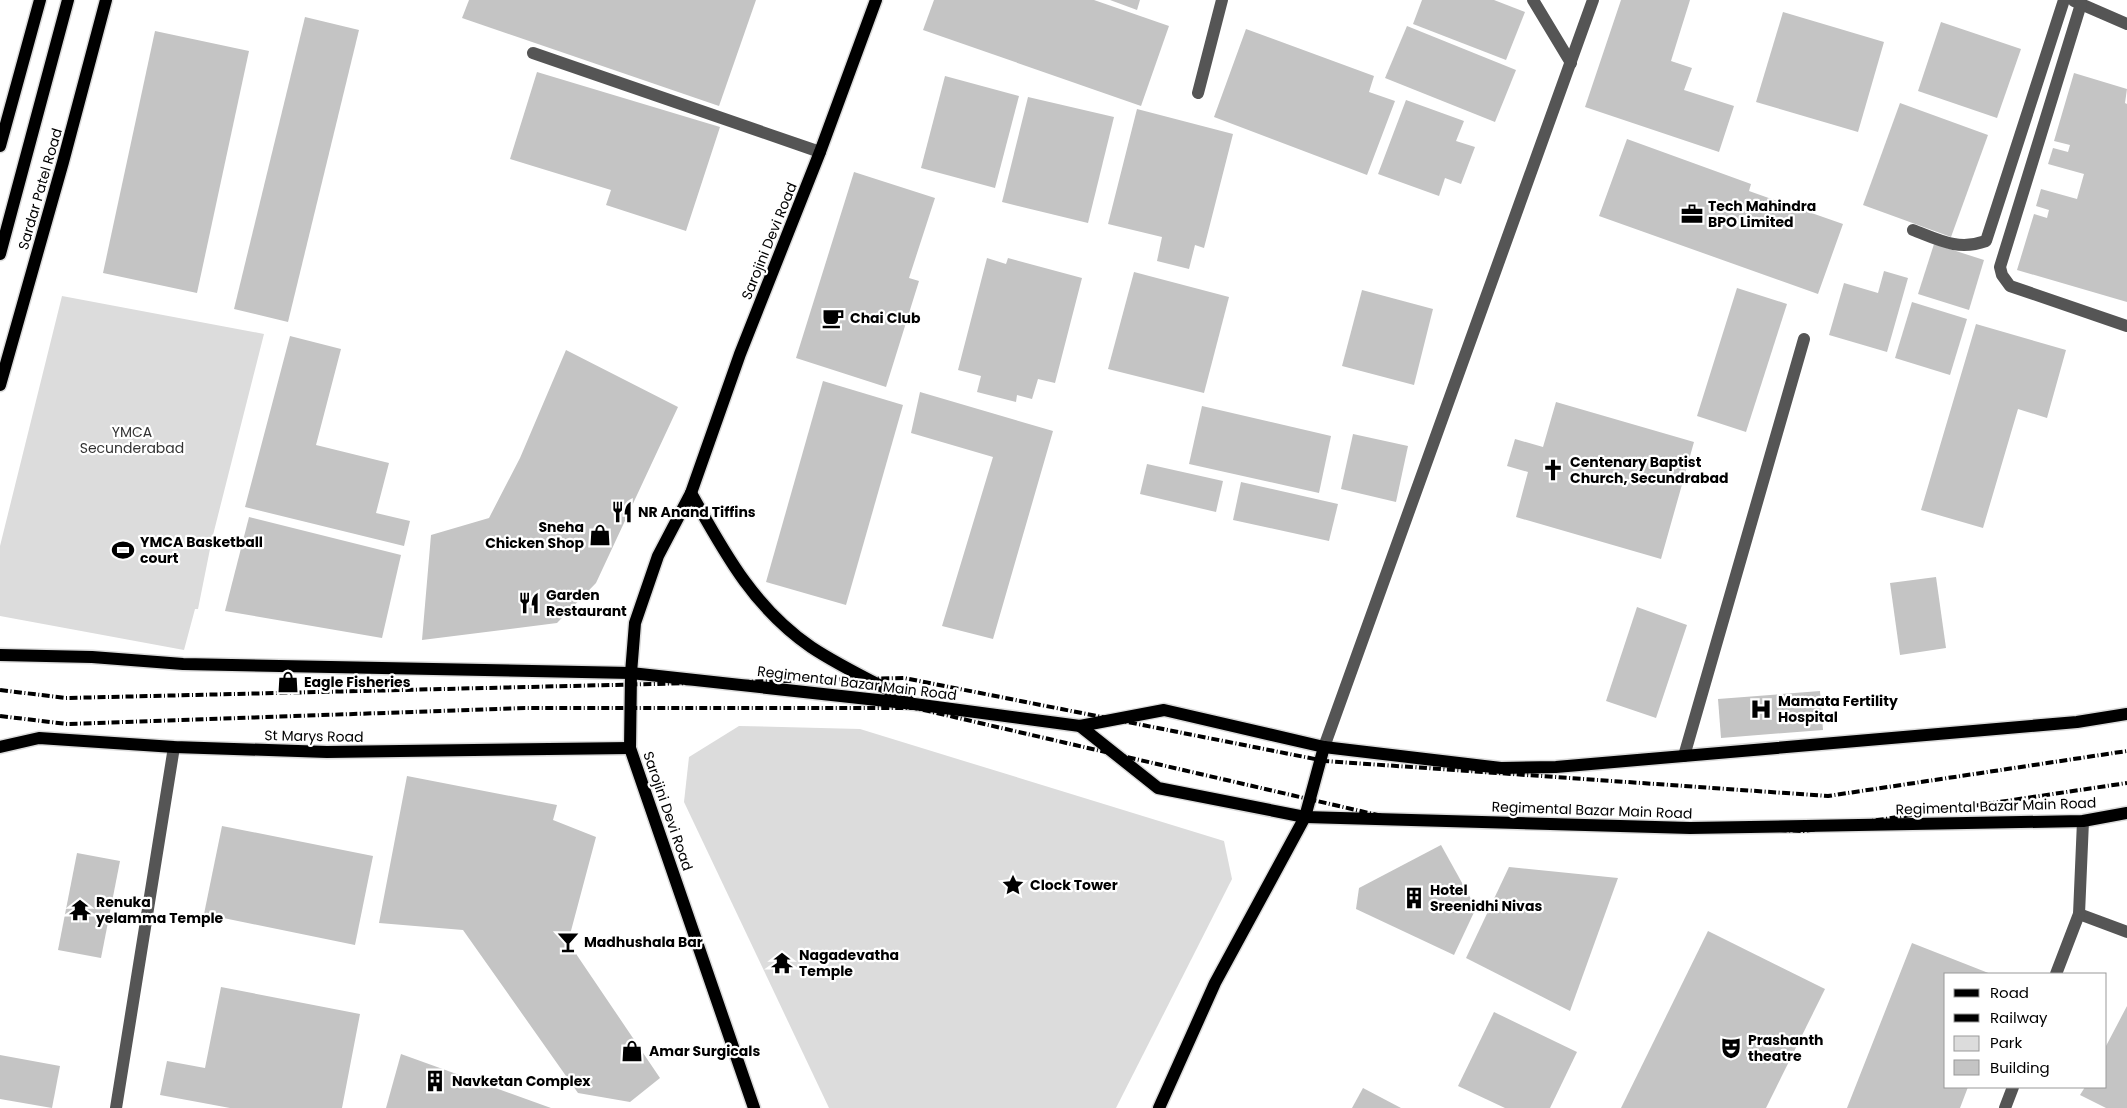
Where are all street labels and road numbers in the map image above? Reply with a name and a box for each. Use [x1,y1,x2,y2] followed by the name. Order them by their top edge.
[13,126,67,252] street label: Sardar Patel Road
[736,179,802,303] street label: Sarojini Devi Road
[756,661,958,705] street label: Regimental Bazar Main Road
[264,725,364,747] street label: St Marys Road
[638,749,698,873] street label: Sarojini Devi Road
[1895,793,2097,819] street label: Regimental Bazar Main Road
[1491,797,1693,823] street label: Regimental Bazar Main Road

